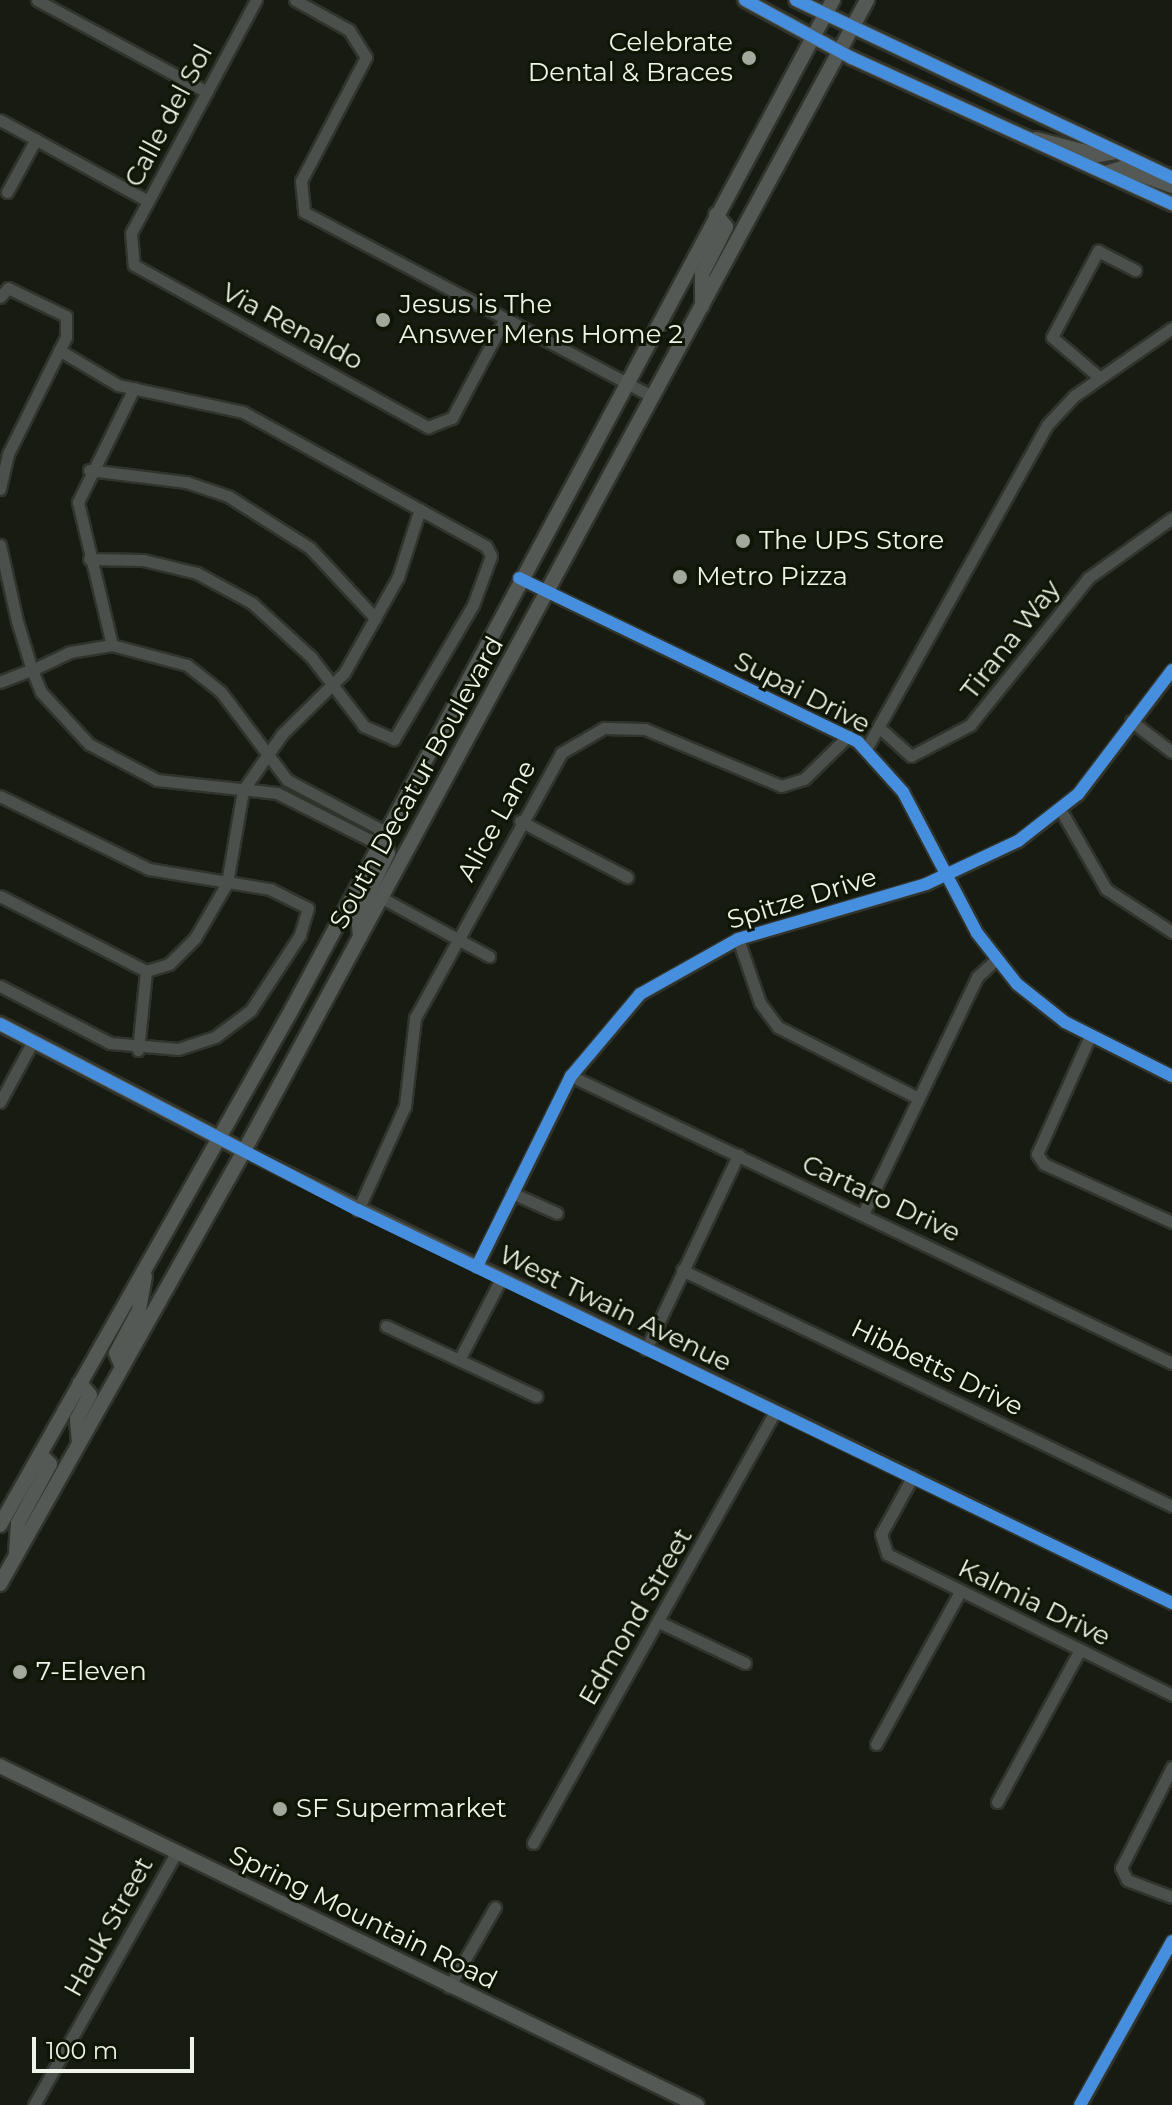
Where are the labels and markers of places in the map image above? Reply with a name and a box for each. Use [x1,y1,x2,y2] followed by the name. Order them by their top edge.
[528,27,733,88] place label: Celebrate Dental & Braces
[740,49,758,67] marker: Celebrate Dental & Braces
[399,289,683,350] place label: Jesus is The Answer Mens Home 2
[374,311,392,329] marker: Jesus is The Answer Mens Home 2
[759,525,944,557] place label: The UPS Store
[734,532,752,550] marker: The UPS Store
[696,561,848,593] place label: Metro Pizza
[671,568,689,586] marker: Metro Pizza
[36,1656,147,1688] place label: 7-Eleven
[11,1663,29,1681] marker: 7-Eleven
[296,1793,507,1825] place label: SF Supermarket
[271,1800,289,1818] marker: SF Supermarket

